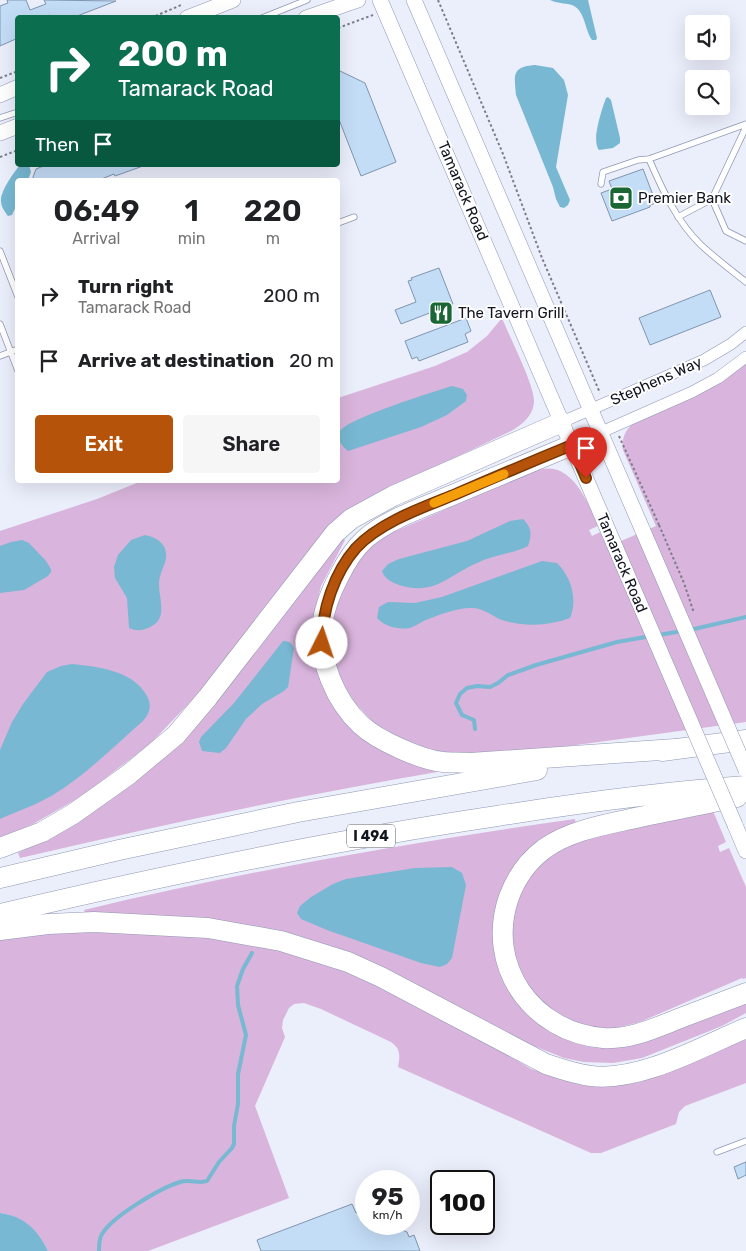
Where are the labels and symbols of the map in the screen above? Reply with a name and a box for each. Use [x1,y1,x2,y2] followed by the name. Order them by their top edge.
[434,139,492,243] street label: Tamarack Road
[608,185,634,211] bank icon: Premier Bank
[638,189,731,207] place label: Premier Bank
[428,300,454,326] restaurant icon: The Tavern Grill
[458,304,564,322] place label: The Tavern Grill
[607,353,705,409] street label: Stephens Way
[565,427,607,478] pin
[593,511,651,615] street label: Tamarack Road
[295,616,347,668] position arrow
[347,824,395,848] road number: I 494
[430,1170,495,1235] speed limit sign: 100

